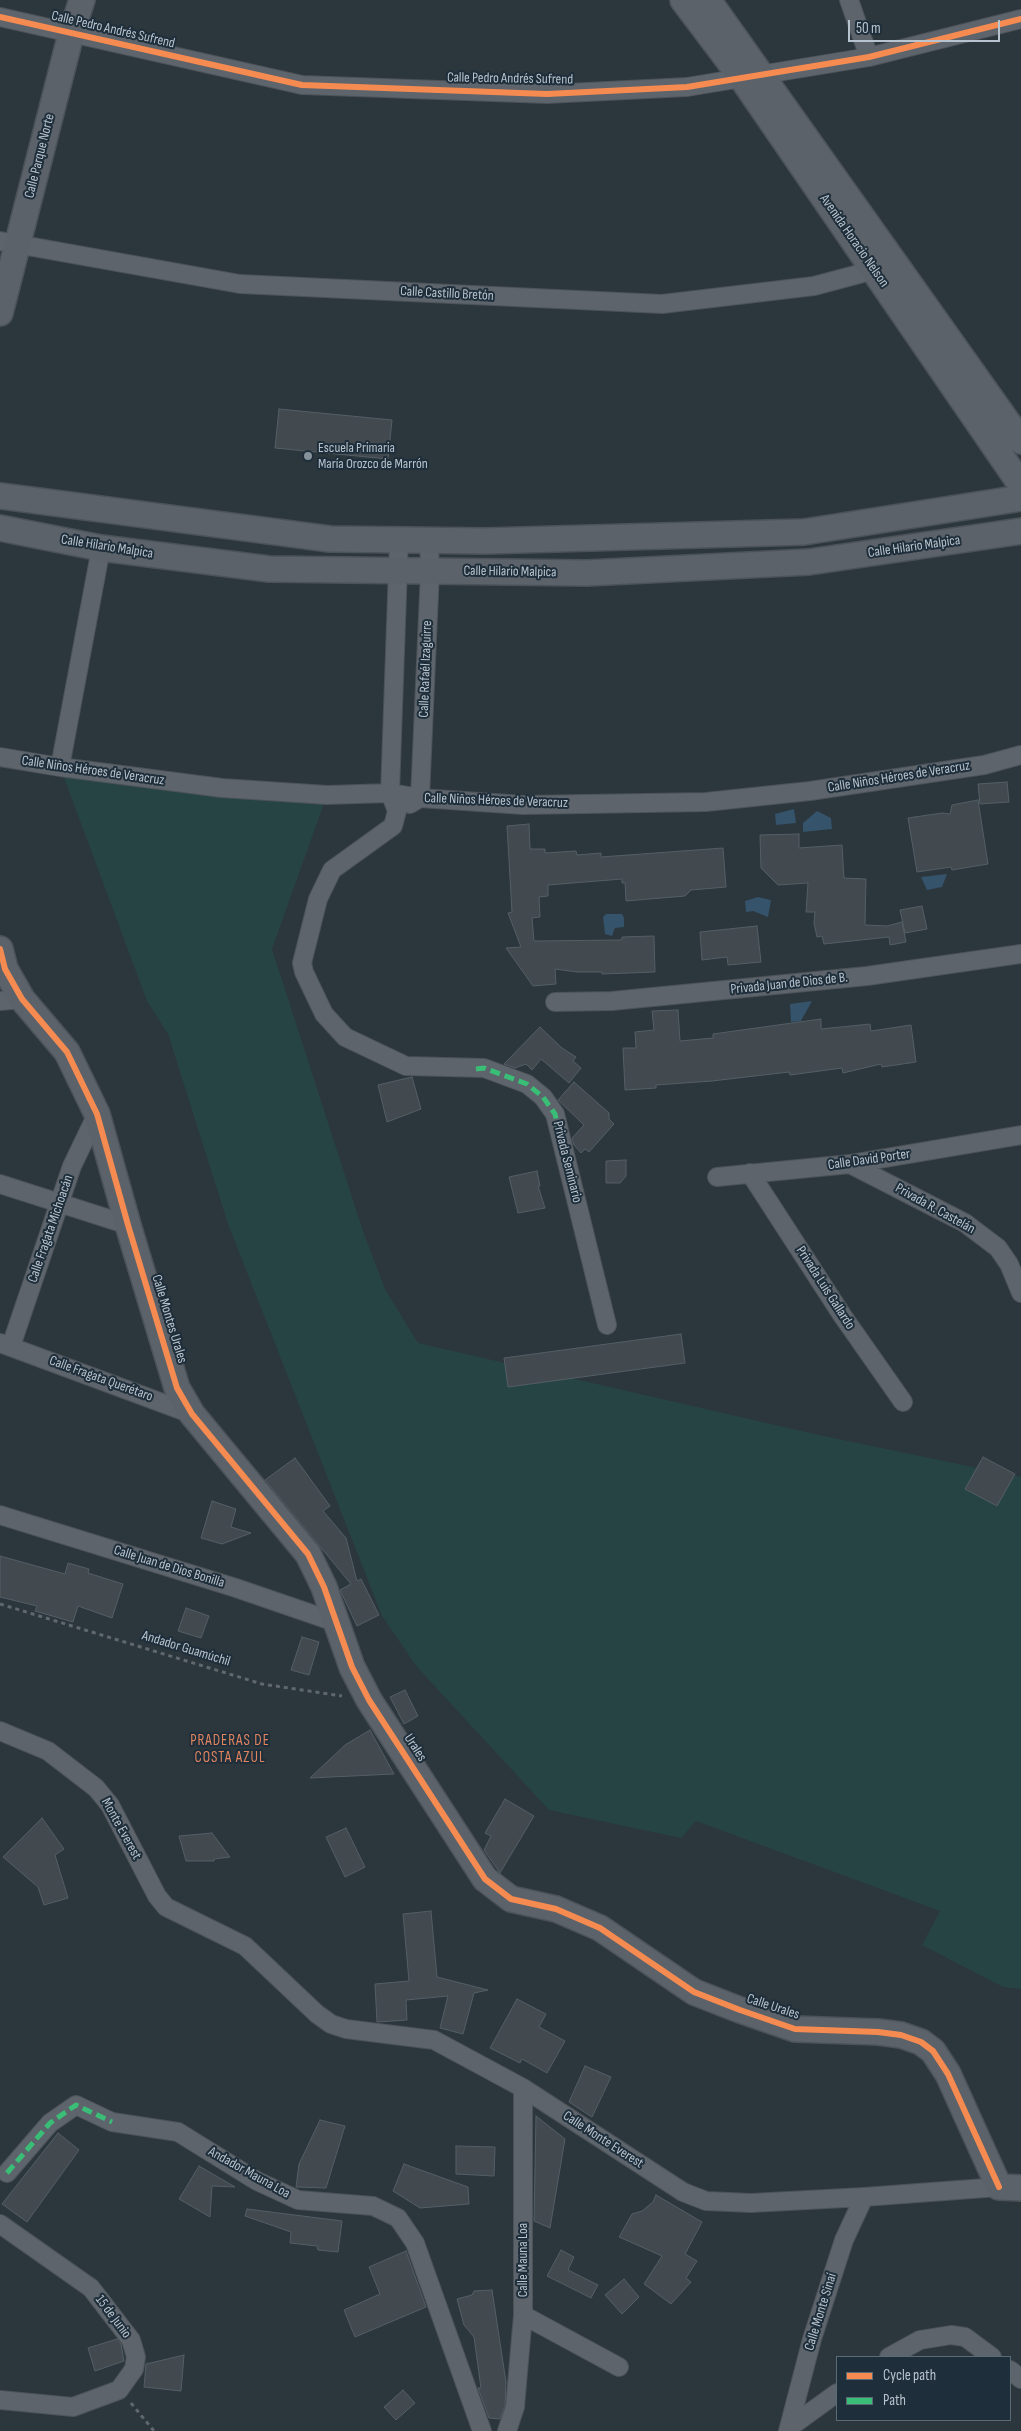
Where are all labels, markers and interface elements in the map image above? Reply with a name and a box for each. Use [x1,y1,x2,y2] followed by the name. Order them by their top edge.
[50,8,176,52] street label: Calle Pedro Andrés Sufrend
[851,10,1004,42] scale bar
[856,19,881,38] text: 50 m
[447,70,573,88] street label: Calle Pedro Andrés Sufrend
[21,112,59,200] street label: Calle Parque Norte
[816,191,892,291] street label: Avenida Horacio Nelson
[400,283,494,305] street label: Calle Castillo Bretón
[318,440,428,472] place label: Escuela Primaria María Orozco de Marrón
[302,450,314,462] marker: Escuela Primaria María Orozco de Marrón
[60,531,154,563] street label: Calle Hilario Malpica
[867,532,961,562] street label: Calle Hilario Malpica
[463,563,557,581] street label: Calle Hilario Malpica
[416,620,436,718] street label: Calle Rafaél Izaguirre
[21,753,165,789] street label: Calle Niños Héroes de Veracruz
[827,757,971,797] street label: Calle Niños Héroes de Veracruz
[424,790,568,812] street label: Calle Niños Héroes de Veracruz
[730,970,848,998] street label: Privada Juan de Dios de B.
[549,1119,585,1205] street label: Privada Seminario
[827,1146,911,1174] street label: Calle David Porter
[25,1173,77,1285] street label: Calle Fragata Michoacán
[892,1180,978,1238] street label: Privada R. Castelán
[792,1243,858,1333] street label: Privada Luis Gallardo
[148,1273,190,1365] street label: Calle Montes Urales
[47,1352,155,1406] street label: Calle Fragata Querétaro
[112,1542,226,1592] street label: Calle Juan de Dios Bonilla
[140,1628,232,1670] street label: Andador Guamúchil
[400,1731,430,1765] street label: Urales
[189,1732,271,1767] district label: PRADERAS DE COSTA AZUL
[97,1795,145,1863] street label: Monte Everest
[745,1991,801,2023] street label: Calle Urales
[560,2108,646,2172] street label: Calle Monte Everest
[205,2144,293,2202] street label: Andador Mauna Loa
[515,2223,531,2297] street label: Calle Mauna Loa
[801,2271,841,2353] street label: Calle Monte Sinaí
[91,2292,135,2342] street label: 15 de Junio
[836,2356,1011,2421] legend
[883,2366,936,2385] text: Cycle path
[883,2391,906,2410] text: Path

